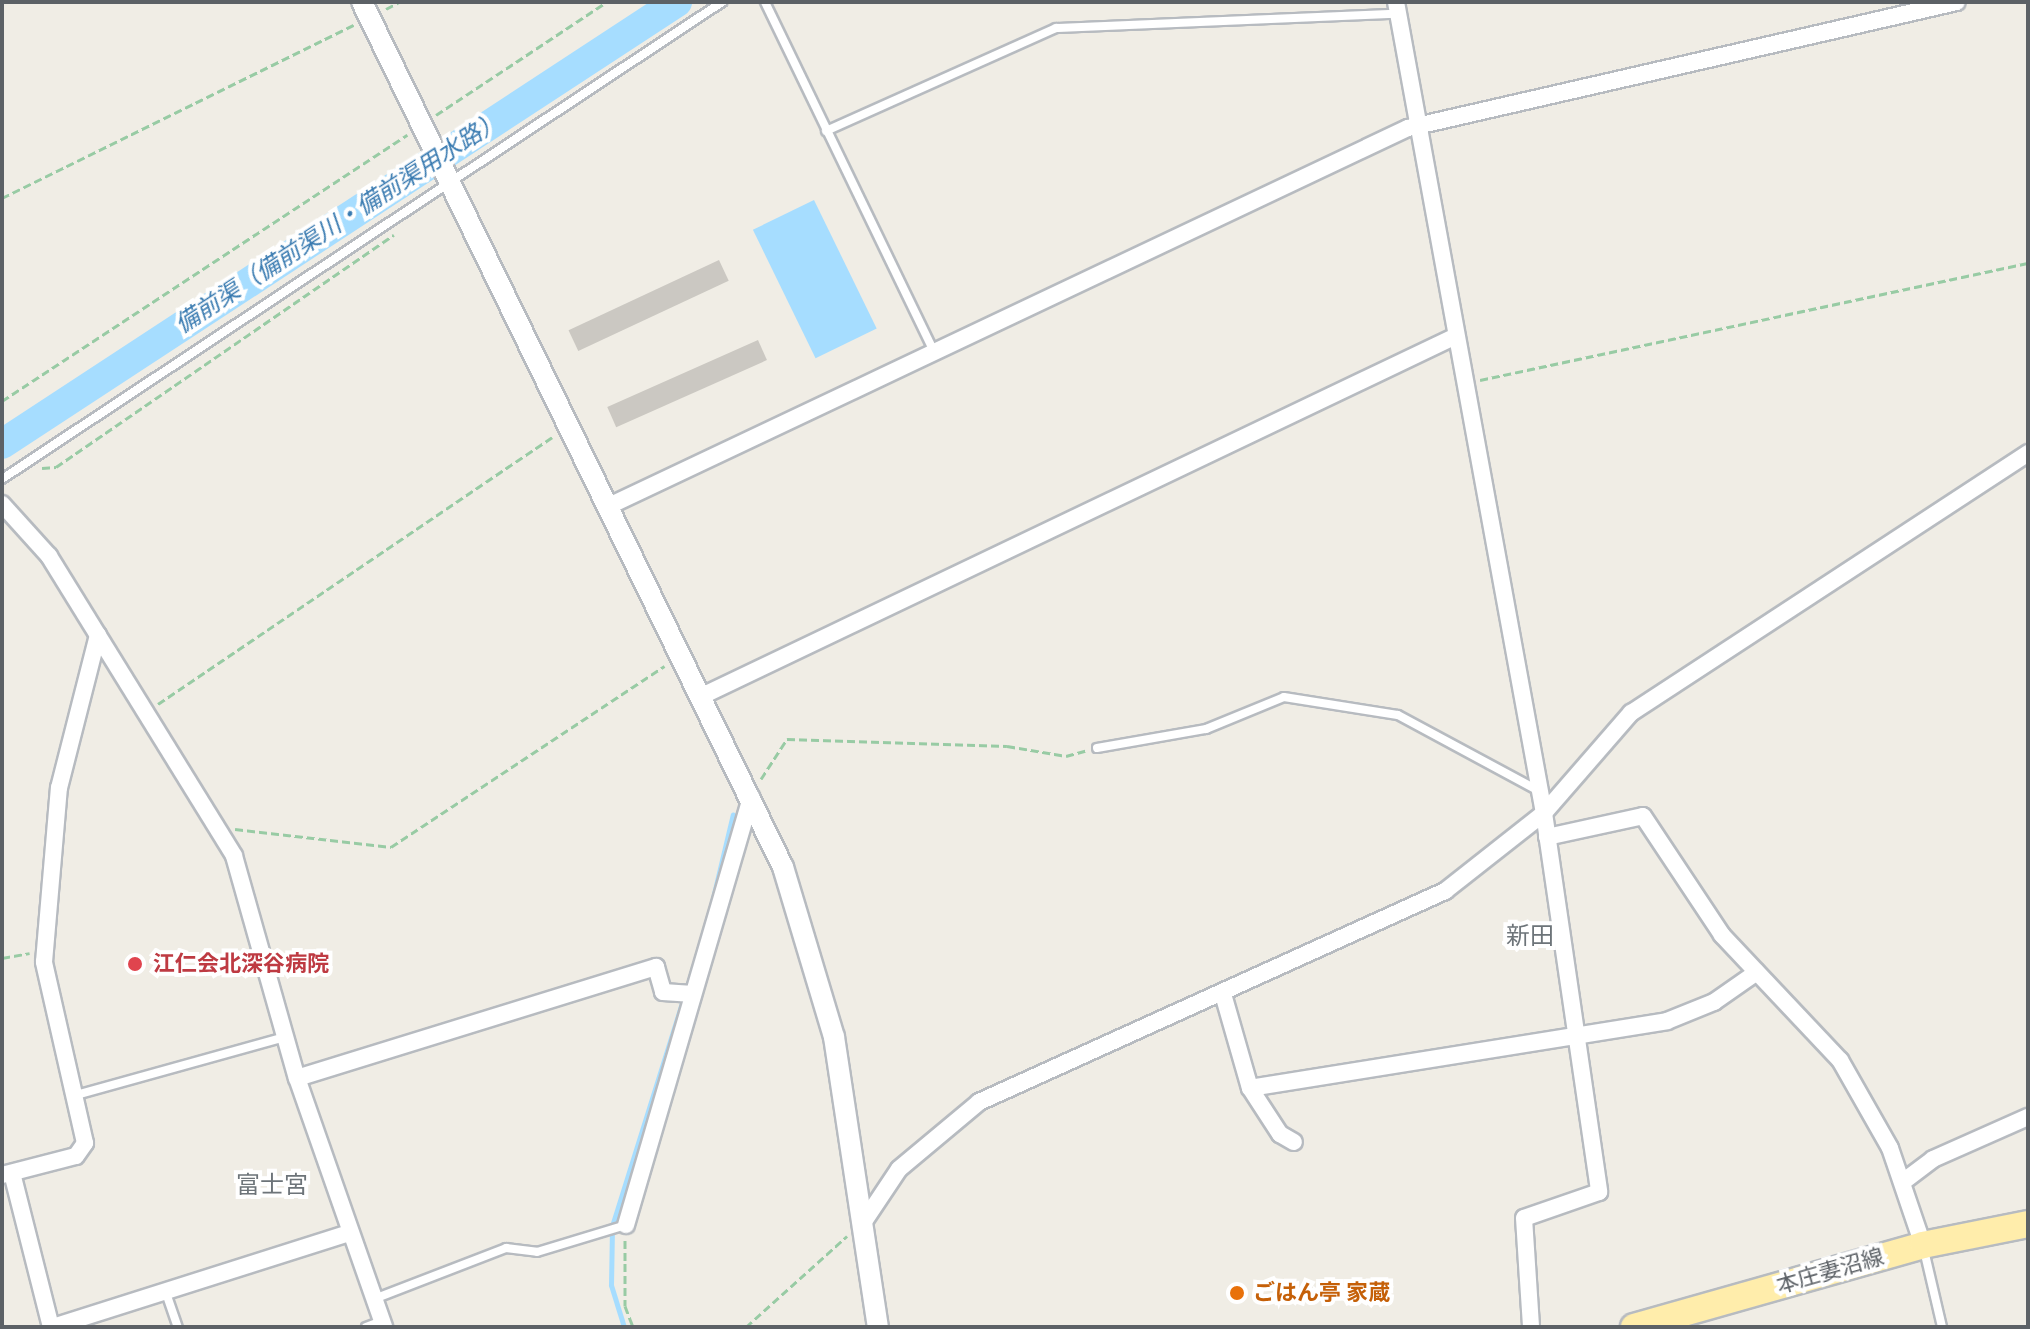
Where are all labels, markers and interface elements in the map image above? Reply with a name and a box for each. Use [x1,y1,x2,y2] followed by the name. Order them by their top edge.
[170,106,508,340] water label: 備前渠（備前渠川・備前渠用水路）
[1506,923,1554,951] district label: 新田
[153,951,329,977] place label: 江仁会北深谷病院
[124,953,146,975] marker: 江仁会北深谷病院
[236,1172,308,1200] district label: 富士宮
[1773,1243,1887,1299] street label: 本庄妻沼線
[1253,1280,1390,1306] place label: ごはん亭 家蔵
[1228,1284,1246,1302] marker: ごはん亭 家蔵

